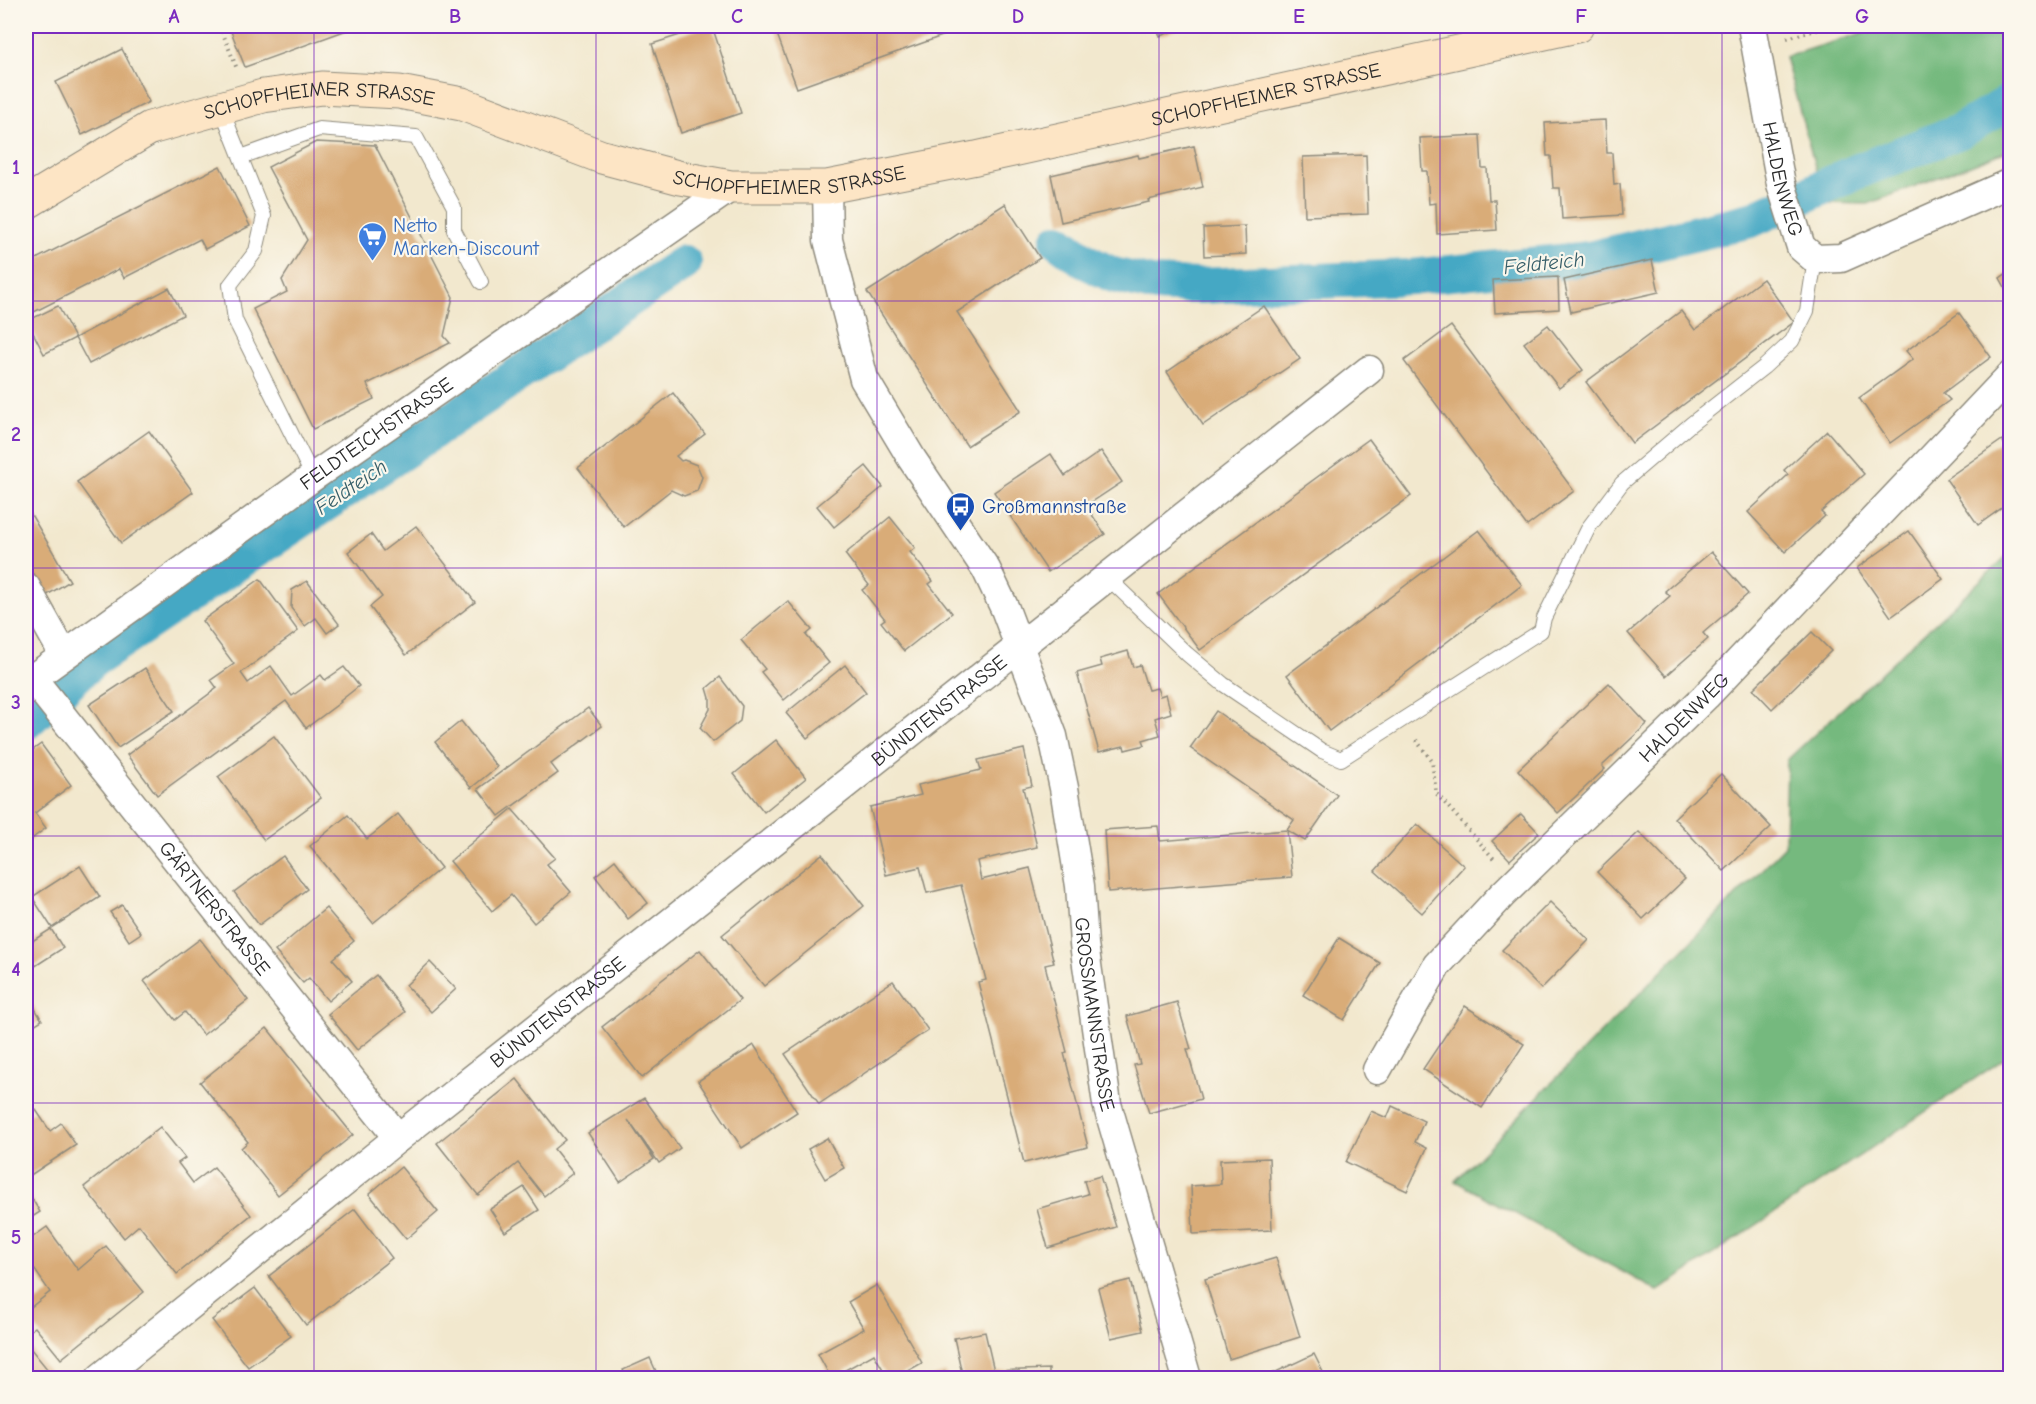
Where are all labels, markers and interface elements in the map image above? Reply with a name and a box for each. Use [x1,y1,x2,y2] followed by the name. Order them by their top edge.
[168,5,180,28] text: A
[449,5,461,28] text: B
[731,5,743,28] text: C
[1012,5,1024,28] text: D
[1293,5,1305,28] text: E
[1575,5,1587,28] text: F
[1855,5,1869,28] text: G
[1149,58,1383,131] street label: SCHOPFHEIMER STRASSE
[201,77,437,124] street label: SCHOPFHEIMER STRASSE
[1758,120,1808,239] street label: HALDENWEG
[12,156,20,179] text: 1
[670,161,908,199] street label: SCHOPFHEIMER STRASSE
[393,214,540,260] place label: Netto Marken-Discount
[356,220,388,262] supermarket icon: Netto Marken-Discount
[1502,247,1586,279] water label: Feldteich
[295,373,457,495] street label: FELDTEICHSTRASSE
[11,423,21,446] text: 2
[311,454,391,520] water label: Feldteich
[945,490,977,532] bus stop icon: Großmannstraße
[982,495,1126,518] place label: Großmannstraße
[867,650,1011,771] street label: BÜNDTENSTRASSE
[1634,668,1734,767] street label: HALDENWEG
[11,691,21,714] text: 3
[154,837,275,980] street label: GÄRTNERSTRASSE
[1070,917,1119,1114] street label: GROSSMANNSTRASSE
[486,952,630,1073] street label: BÜNDTENSTRASSE
[11,958,21,981] text: 4
[11,1226,21,1249] text: 5

